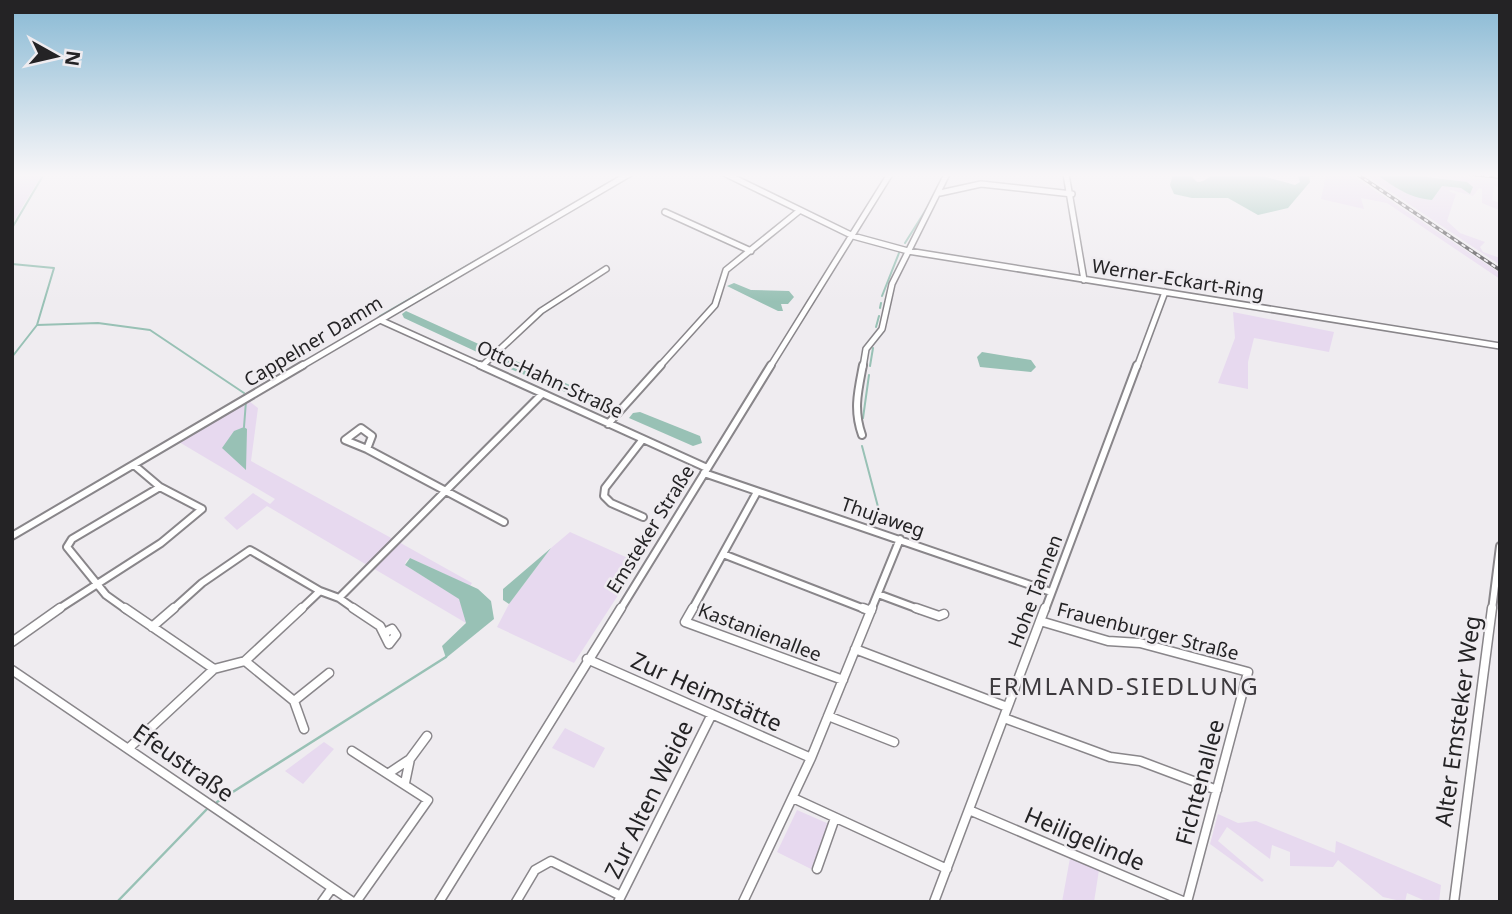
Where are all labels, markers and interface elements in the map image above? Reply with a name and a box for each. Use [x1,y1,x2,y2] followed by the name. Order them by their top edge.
[21,21,91,91] north arrow
[59,49,87,68] text: N
[1090,253,1266,305] street label: Werner-Eckart-Ring
[239,289,387,393] street label: Cappelner Damm
[473,334,627,424] street label: Otto-Hahn-Straße
[600,460,700,598] street label: Emsteker Straße
[838,491,928,543] street label: Thujaweg
[1002,531,1068,651] street label: Hohe Tannen
[1054,596,1242,666] street label: Frauenburger Straße
[695,597,825,667] street label: Kastanienallee
[1426,613,1488,829] street label: Alter Emsteker Weg
[626,643,788,739] street label: Zur Heimstätte
[988,669,1260,702] district label: ERMLAND-SIEDLUNG
[127,715,241,809] street label: Efeustraße
[596,715,700,883] street label: Zur Alten Weide
[1167,715,1231,849] street label: Fichtenallee
[1020,798,1150,878] street label: Heiligelinde

